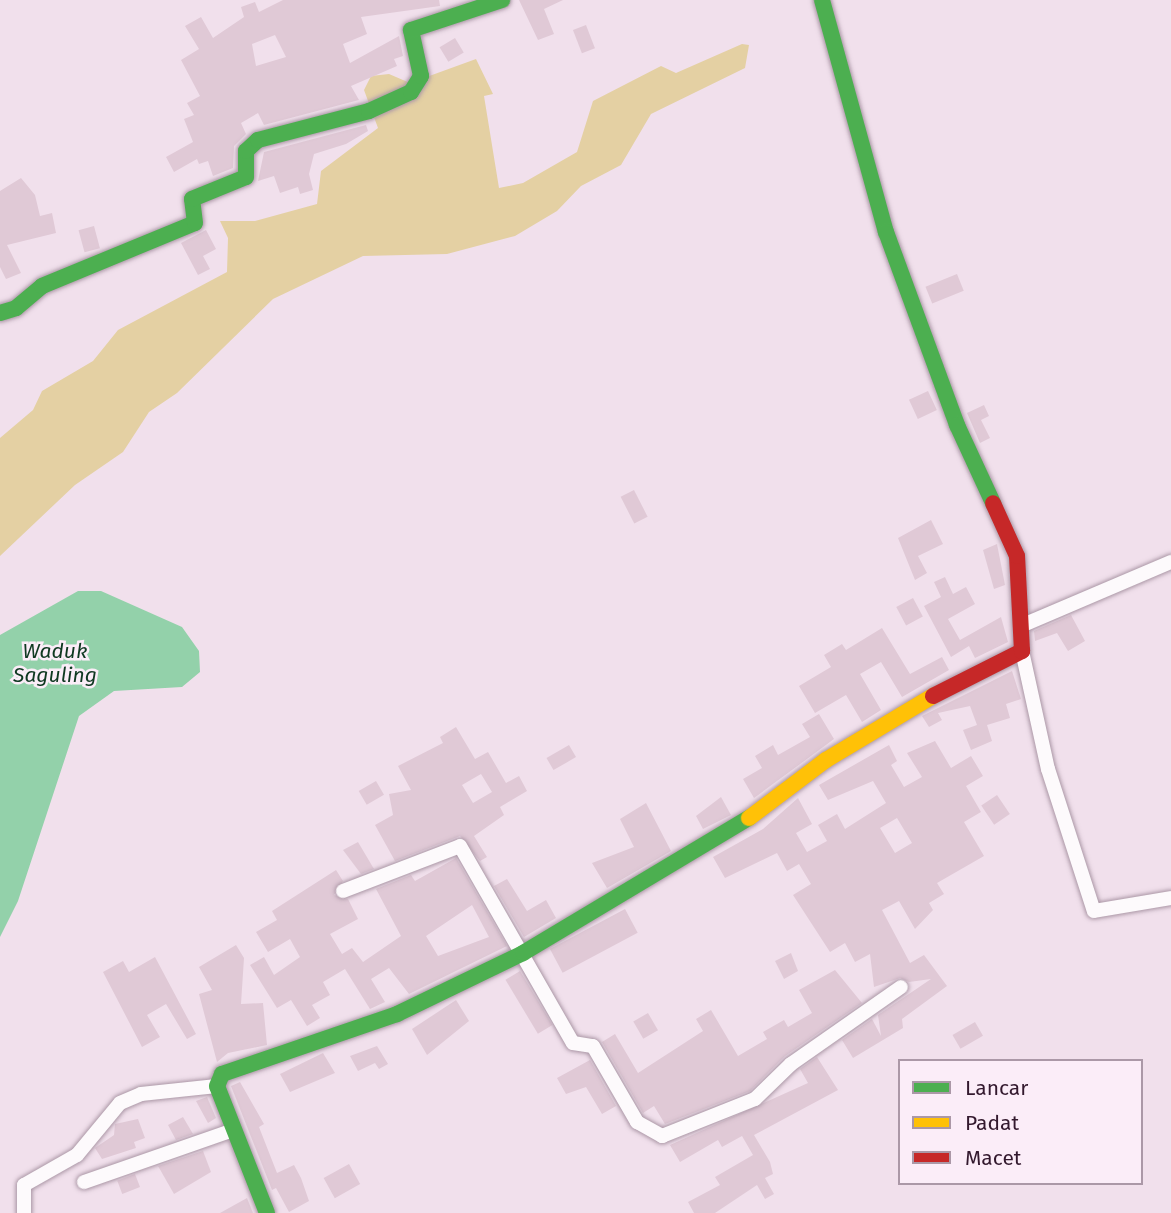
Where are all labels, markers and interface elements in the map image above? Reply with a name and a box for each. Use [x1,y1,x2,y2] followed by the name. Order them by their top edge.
[13,638,97,688] water label: Waduk Saguling
[898,1059,1143,1185] legend
[965,1075,1028,1101] text: Lancar
[965,1110,1019,1136] text: Padat
[965,1145,1021,1171] text: Macet

